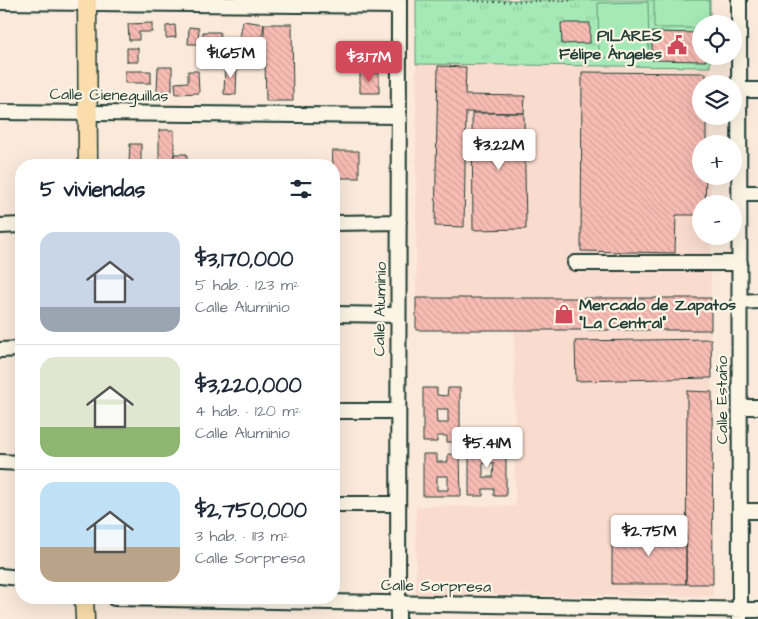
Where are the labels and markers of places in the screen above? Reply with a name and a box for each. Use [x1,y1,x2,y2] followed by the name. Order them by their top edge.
[559,25,663,67] place label: PILARES Félipe Ángeles
[666,34,688,56] public building icon: PILARES Félipe Ángeles
[190,36,272,79] pin: $1.65M
[328,41,410,83] pin: $3.17M
[458,128,540,171] pin: $3.22M
[579,294,736,334] place label: Mercado de Zapatos "La Central"
[553,303,575,325] shop icon: Mercado de Zapatos "La Central"
[446,426,528,469] pin: $5.41M
[608,514,690,557] pin: $2.75M

